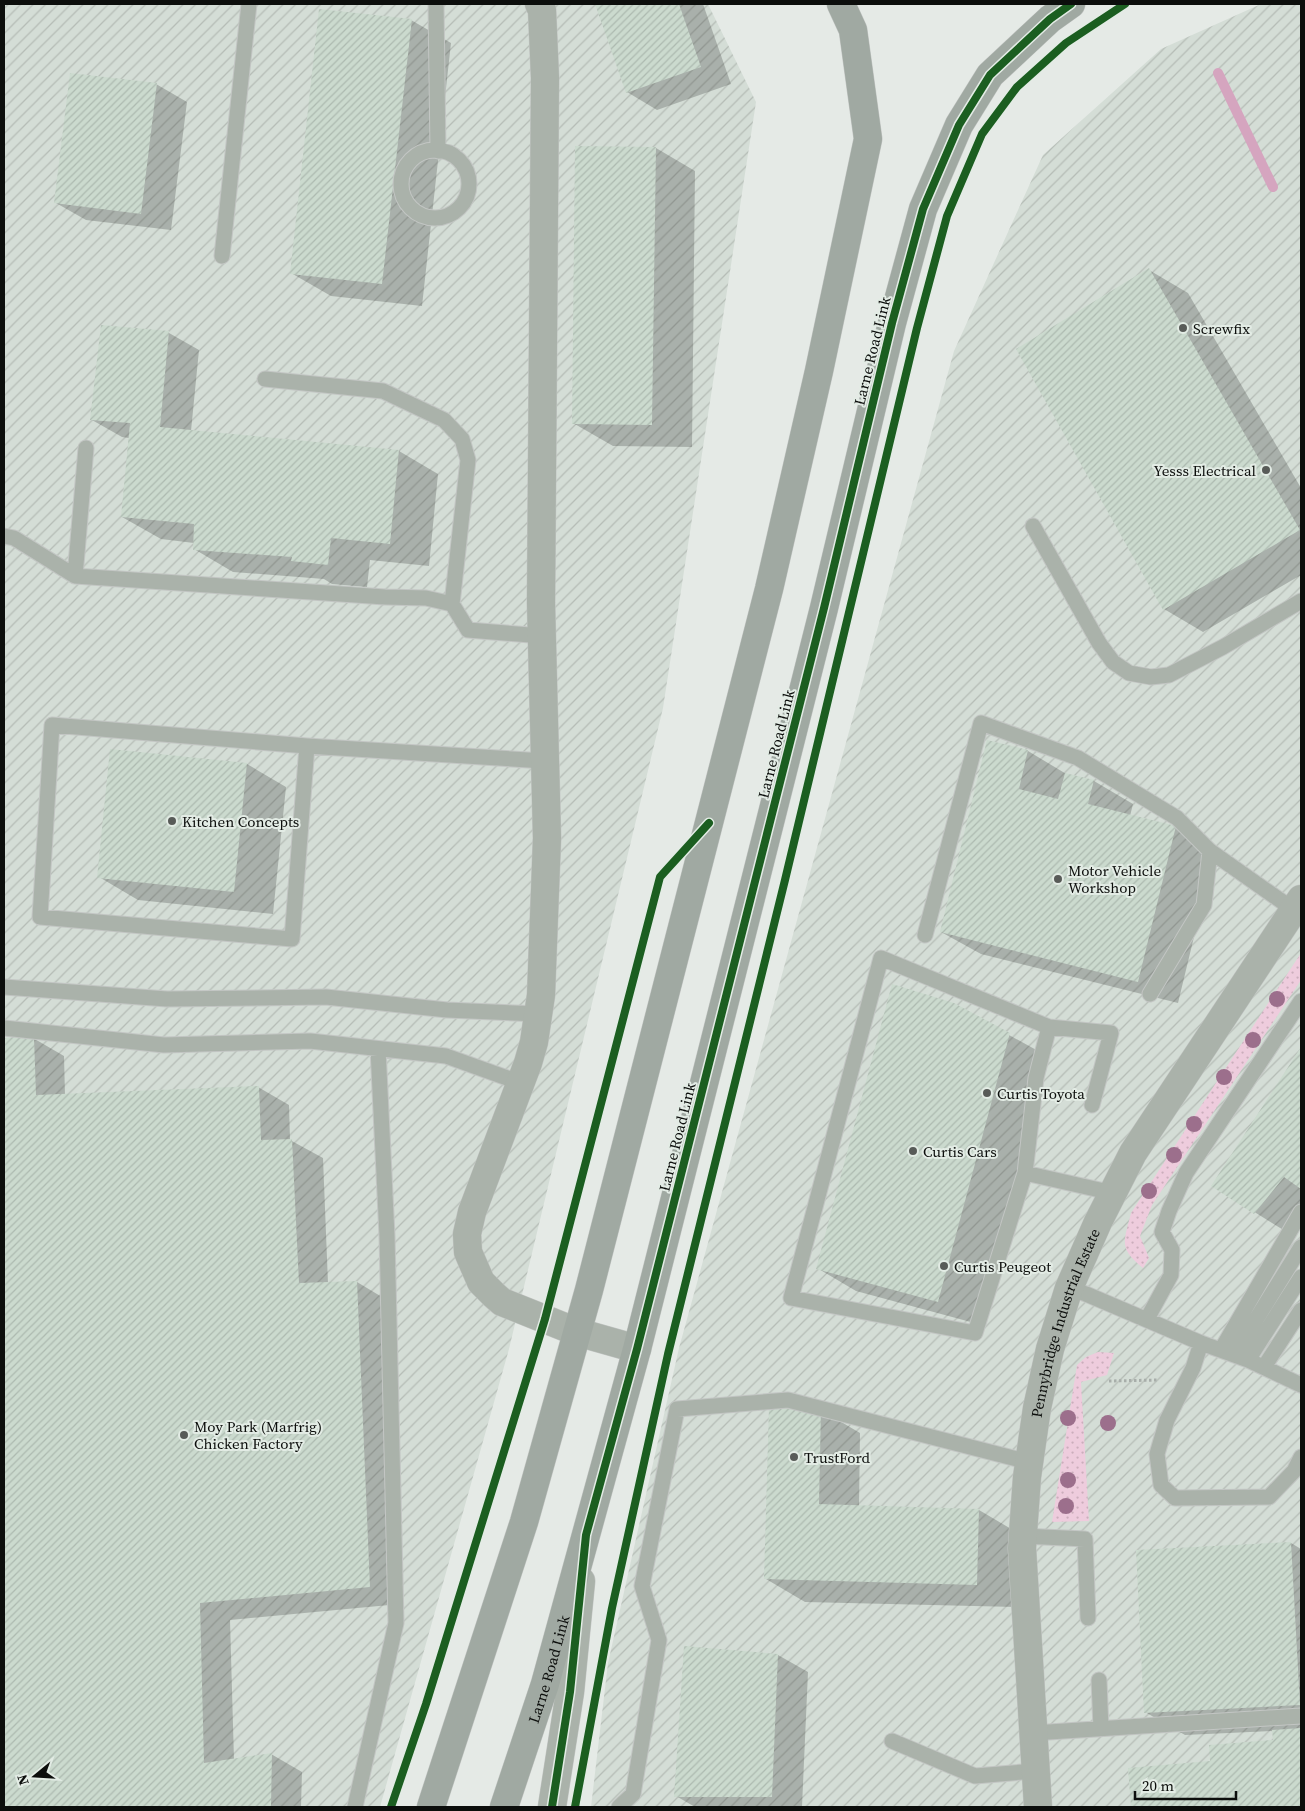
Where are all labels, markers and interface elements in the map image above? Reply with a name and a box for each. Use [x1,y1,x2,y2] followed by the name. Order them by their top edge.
[848,294,896,408] street label: Larne Road Link
[1193,318,1250,339] place label: Screwfix
[1177,322,1189,334] marker: Screwfix
[1154,460,1257,481] place label: Yesss Electrical
[1260,464,1272,476] marker: Yesss Electrical
[752,687,800,801] street label: Larne Road Link
[182,811,299,832] place label: Kitchen Concepts
[166,815,178,827] marker: Kitchen Concepts
[1068,860,1161,898] place label: Motor Vehicle Workshop
[1052,873,1064,885] marker: Motor Vehicle Workshop
[653,1080,701,1194] street label: Larne Road Link
[997,1083,1085,1104] place label: Curtis Toyota
[981,1087,993,1099] marker: Curtis Toyota
[923,1141,997,1162] place label: Curtis Cars
[907,1145,919,1157] marker: Curtis Cars
[1025,1224,1105,1419] street label: Pennybridge Industrial Estate
[954,1256,1051,1277] place label: Curtis Peugeot
[938,1260,950,1272] marker: Curtis Peugeot
[194,1416,322,1454] place label: Moy Park (Marfrig) Chicken Factory
[178,1429,190,1441] marker: Moy Park (Marfrig) Chicken Factory
[804,1447,871,1468] place label: TrustFord
[788,1451,800,1463] marker: TrustFord
[522,1612,574,1726] street label: Larne Road Link
[10,1751,60,1801] north arrow
[1135,1768,1236,1800] scale bar
[12,1772,34,1788] text: N
[1142,1775,1174,1796] text: 20 m

